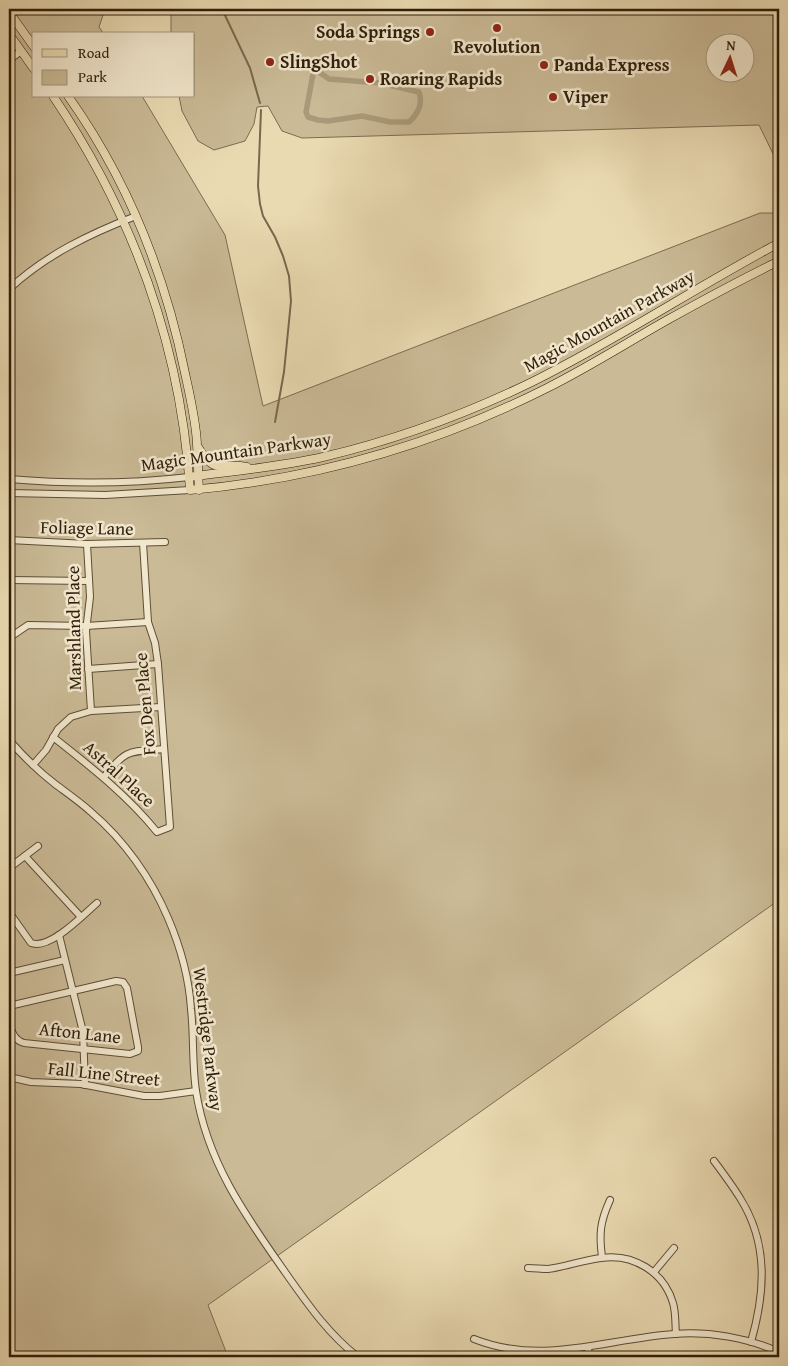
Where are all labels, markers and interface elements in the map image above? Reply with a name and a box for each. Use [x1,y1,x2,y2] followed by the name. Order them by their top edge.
[316,18,420,45] place label: Soda Springs
[491,22,503,34] marker: Revolution
[424,26,436,38] marker: Soda Springs
[32,32,195,98] legend
[706,32,756,82] north arrow
[454,33,541,60] place label: Revolution
[726,35,737,55] text: N
[78,42,109,63] text: Road
[280,48,357,75] place label: SlingShot
[554,51,670,78] place label: Panda Express
[264,56,276,68] marker: SlingShot
[538,59,550,71] marker: Panda Express
[380,65,502,92] place label: Roaring Rapids
[78,66,107,87] text: Park
[364,73,376,85] marker: Roaring Rapids
[563,83,609,110] place label: Viper
[547,91,559,103] marker: Viper
[518,262,699,379] street label: Magic Mountain Parkway
[139,425,333,478] street label: Magic Mountain Parkway
[40,513,134,542] street label: Foliage Lane
[59,565,88,691] street label: Marshland Place
[127,651,162,757] street label: Fox Den Place
[77,734,161,813] street label: Astral Place
[186,965,231,1112] street label: Westridge Parkway
[38,1015,122,1050] street label: Afton Lane
[47,1054,162,1093] street label: Fall Line Street

